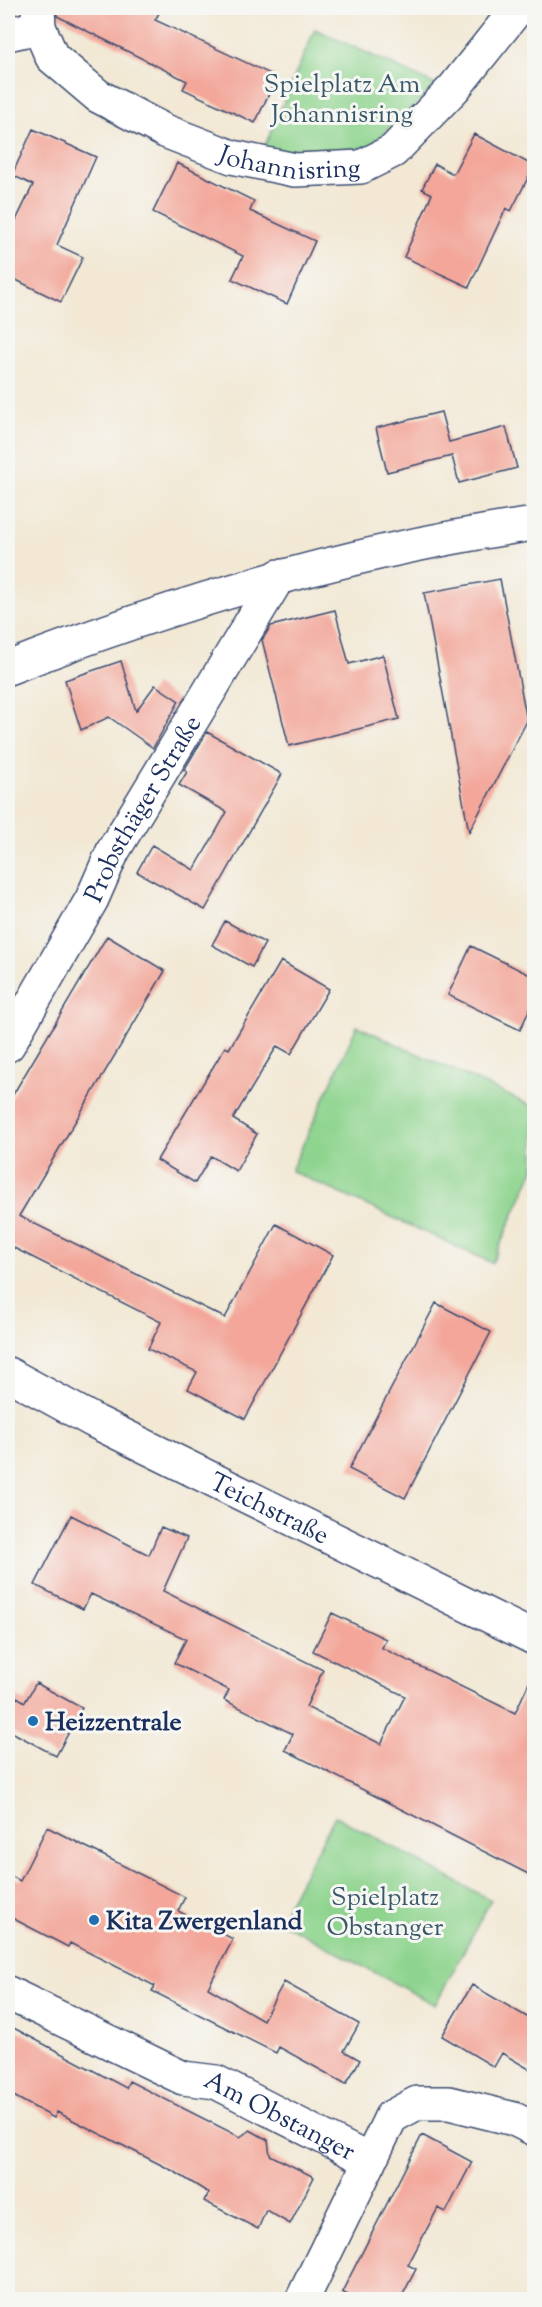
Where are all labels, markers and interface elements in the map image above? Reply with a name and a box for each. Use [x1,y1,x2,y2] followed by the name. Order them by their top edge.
[264,67,420,134] park label: Spielplatz Am Johannisring
[211,137,361,191] street label: Johannisring
[77,709,212,909] street label: Probsthäger Straße
[203,1465,335,1555] street label: Teichstraße
[45,1705,182,1742] place label: Heizzentrale
[26,1714,40,1728] marker: Heizzentrale
[326,1880,444,1947] park label: Spielplatz Obstanger
[106,1904,303,1941] place label: Kita Zwergenland
[87,1913,101,1927] marker: Kita Zwergenland
[197,2063,361,2171] street label: Am Obstanger

